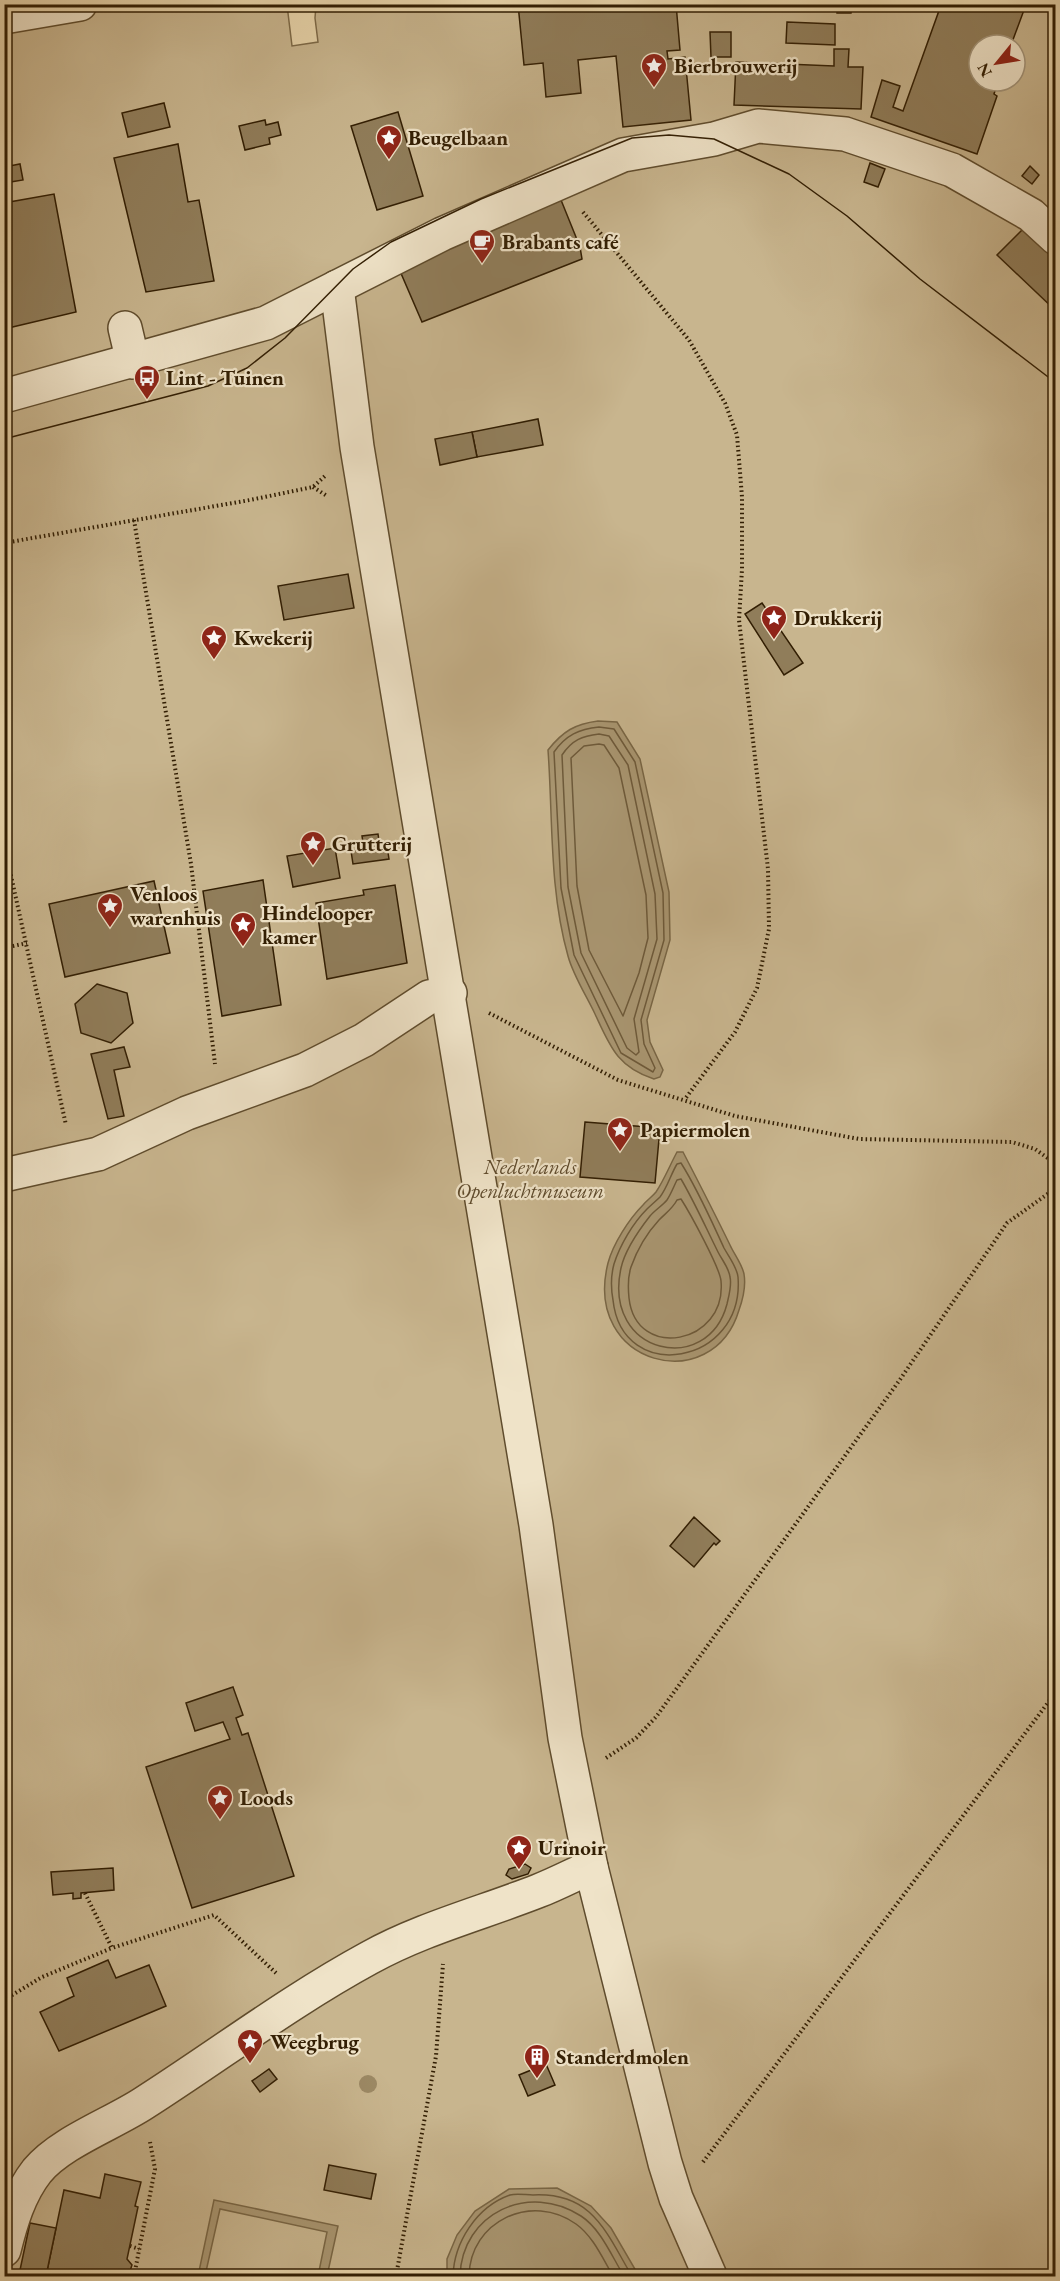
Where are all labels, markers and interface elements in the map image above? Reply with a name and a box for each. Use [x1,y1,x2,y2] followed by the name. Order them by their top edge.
[967,33,1027,93] north arrow
[639,51,669,89] place icon: Bierbrouwerij
[674,52,797,79] place label: Bierbrouwerij
[972,59,997,81] text: N
[374,123,404,161] place icon: Beugelbaan
[408,124,508,151] place label: Beugelbaan
[467,227,497,265] cafe icon: Brabants café
[502,228,619,255] place label: Brabants café
[132,363,162,401] bus stop icon: Lint - Tuinen
[166,364,284,391] place label: Lint - Tuinen
[759,603,789,641] place icon: Drukkerij
[794,604,882,631] place label: Drukkerij
[199,623,229,661] place icon: Kwekerij
[234,624,313,651] place label: Kwekerij
[298,829,328,867] place icon: Grutterij
[332,830,412,857] place label: Grutterij
[130,880,221,931] place label: Venloos warenhuis
[95,891,125,929] place icon: Venloos warenhuis
[262,899,373,950] place label: Hindelooper kamer
[228,910,258,948] place icon: Hindelooper kamer
[605,1115,635,1153] place icon: Papiermolen
[640,1116,750,1143] place label: Papiermolen
[456,1153,604,1204] park label: Nederlands Openluchtmuseum
[205,1783,235,1821] place icon: Loods
[240,1784,293,1811] place label: Loods
[504,1833,534,1871] place icon: Urinoir
[538,1834,606,1861] place label: Urinoir
[235,2027,265,2065] place icon: Weegbrug
[270,2028,360,2055] place label: Weegbrug
[522,2042,552,2080] building icon: Standerdmolen
[556,2043,689,2070] place label: Standerdmolen

